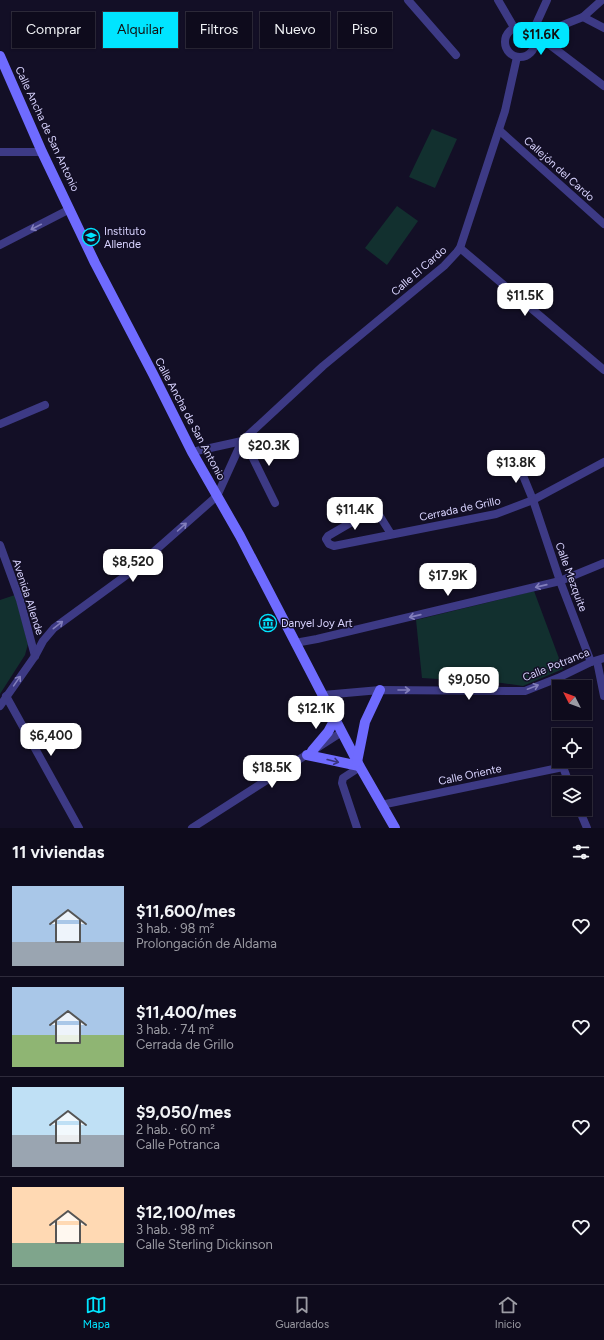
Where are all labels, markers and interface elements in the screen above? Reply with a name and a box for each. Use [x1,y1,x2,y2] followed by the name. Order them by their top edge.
[12,12,95,48] chip: Comprar
[103,12,178,48] chip: Alquilar
[186,12,252,48] chip: Filtros
[260,12,330,48] chip: Nuevo
[338,12,392,48] chip: Piso
[508,22,574,56] pin: $11.6K
[522,27,560,42] text: $11.6K
[12,64,82,194] street label: Calle Ancha de San Antonio
[521,134,597,204] street label: Callejón del Cardo
[30,223,42,231] one-way arrow
[104,225,146,251] place label: Instituto Allende
[81,227,101,247] school or university icon: Instituto Allende
[389,244,449,298] street label: Calle El Cardo
[492,283,558,317] pin: $11.5K
[506,288,544,303] text: $11.5K
[152,356,228,482] street label: Calle Ancha de San Antonio
[236,433,302,467] pin: $20.3K
[248,438,290,453] text: $20.3K
[483,450,549,484] pin: $13.8K
[496,455,536,470] text: $13.8K
[418,494,502,524] street label: Cerrada de Grillo
[322,497,388,531] pin: $11.4K
[336,502,374,517] text: $11.4K
[176,523,186,532] one-way arrow
[552,540,590,614] street label: Calle Mezquite
[100,549,166,583] pin: $8,520
[112,554,154,569] text: $8,520
[10,557,46,637] street label: Avenida Allende
[415,563,481,597] pin: $17.9K
[428,568,468,583] text: $17.9K
[535,582,548,590] one-way arrow
[409,612,422,620] one-way arrow
[258,613,278,633] museum icon: Danyel Joy Art
[281,617,353,630] place label: Danyel Joy Art
[53,621,64,630] one-way arrow
[521,646,591,684] street label: Calle Potranca
[436,667,502,701] pin: $9,050
[448,672,490,687] text: $9,050
[13,676,21,687] one-way arrow
[552,680,592,720] north arrow
[552,680,592,816] map controls
[527,683,539,691] one-way arrow
[397,686,410,694] one-way arrow
[283,696,349,730] pin: $12.1K
[297,701,335,716] text: $12.1K
[18,723,84,757] pin: $6,400
[29,728,73,743] text: $6,400
[552,728,592,768] button: locate
[239,755,305,789] pin: $18.5K
[326,757,339,765] one-way arrow
[252,760,292,775] text: $18.5K
[437,762,503,788] street label: Calle Oriente
[552,776,592,816] button: layers
[570,841,592,863] icon: filters
[12,842,104,862] text: 11 viviendas
[136,901,236,921] text: $11,600/mes
[44,902,92,950] icon: home
[570,915,592,937] icon: heart
[136,921,215,936] text: 3 hab. · 98 m²
[136,936,277,951] text: Prolongación de Aldama
[136,1002,236,1022] text: $11,400/mes
[44,1003,92,1051] icon: home
[570,1016,592,1038] icon: heart
[136,1022,214,1037] text: 3 hab. · 74 m²
[136,1037,234,1052] text: Cerrada de Grillo
[136,1102,231,1122] text: $9,050/mes
[44,1103,92,1151] icon: home
[570,1116,592,1138] icon: heart
[136,1122,215,1137] text: 2 hab. · 60 m²
[136,1137,220,1152] text: Calle Potranca
[136,1202,236,1222] text: $12,100/mes
[44,1203,92,1251] icon: home
[570,1216,592,1238] icon: heart
[136,1222,215,1237] text: 3 hab. · 98 m²
[136,1237,273,1252] text: Calle Sterling Dickinson
[83,1294,110,1331] tab: Mapa
[275,1294,329,1331] tab: Guardados
[495,1294,521,1331] tab: Inicio

